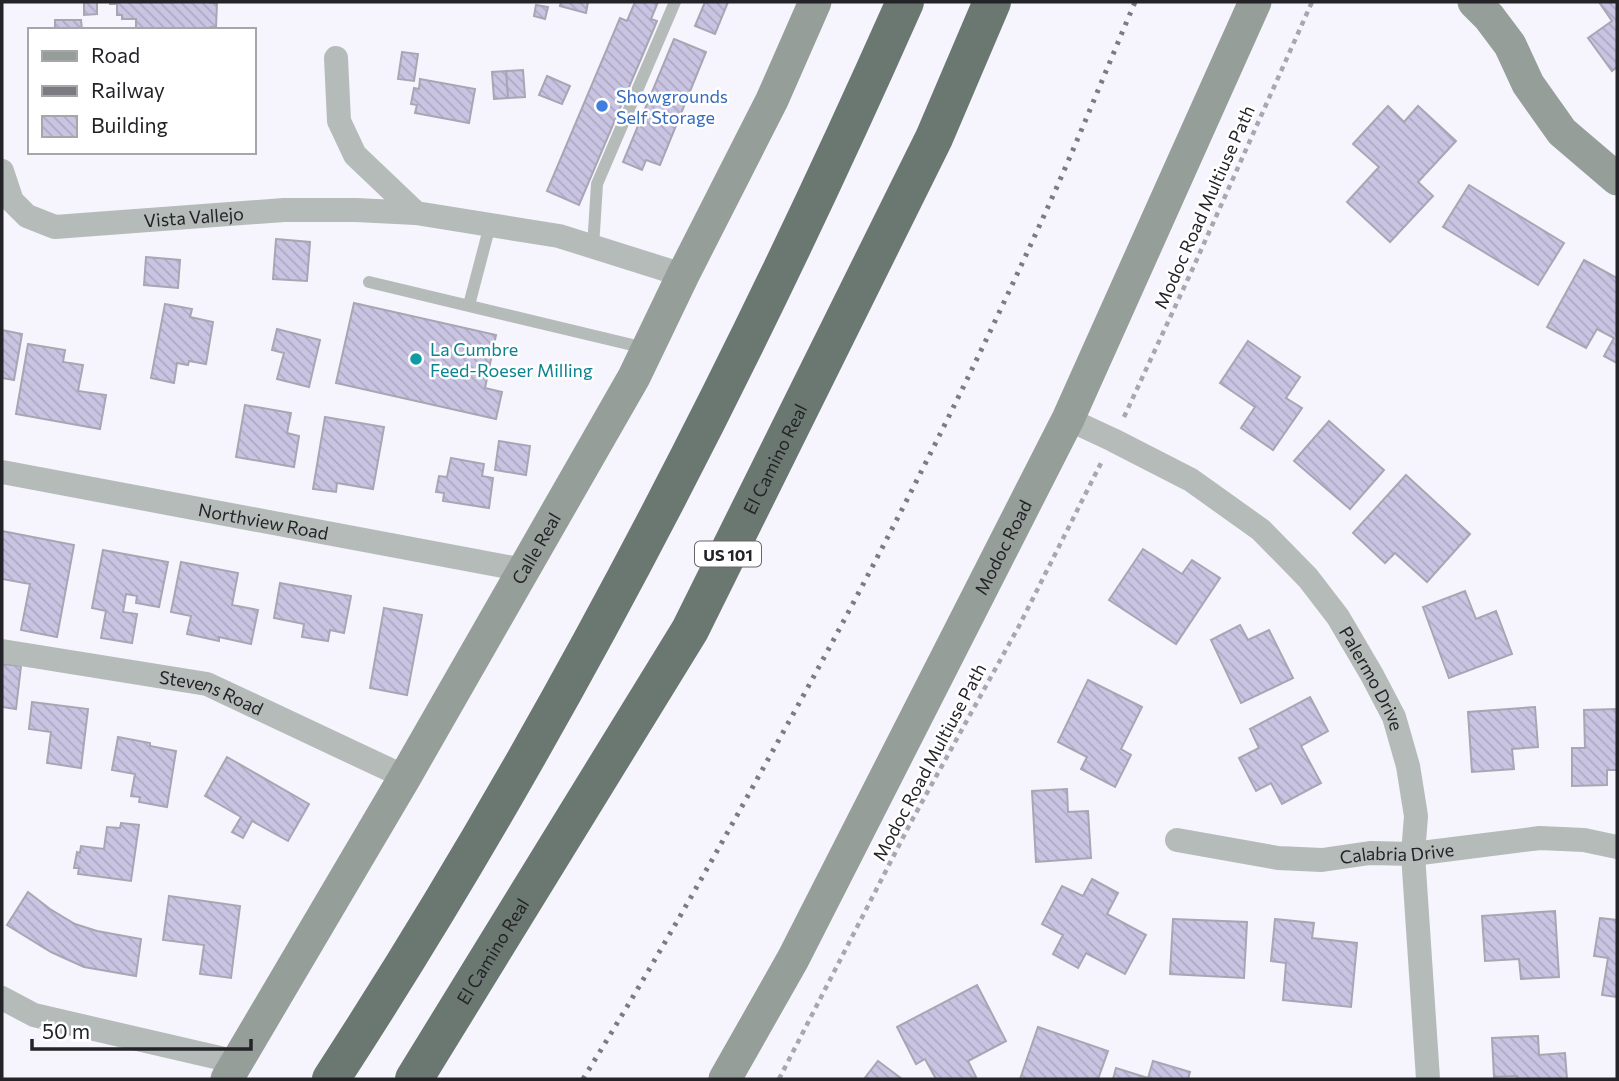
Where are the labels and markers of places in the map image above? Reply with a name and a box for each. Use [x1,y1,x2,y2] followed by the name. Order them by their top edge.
[616,85,728,128] place label: Showgrounds Self Storage
[594,98,610,114] marker: Showgrounds Self Storage
[430,338,593,381] place label: La Cumbre Feed-Roeser Milling
[408,351,424,367] marker: La Cumbre Feed-Roeser Milling

